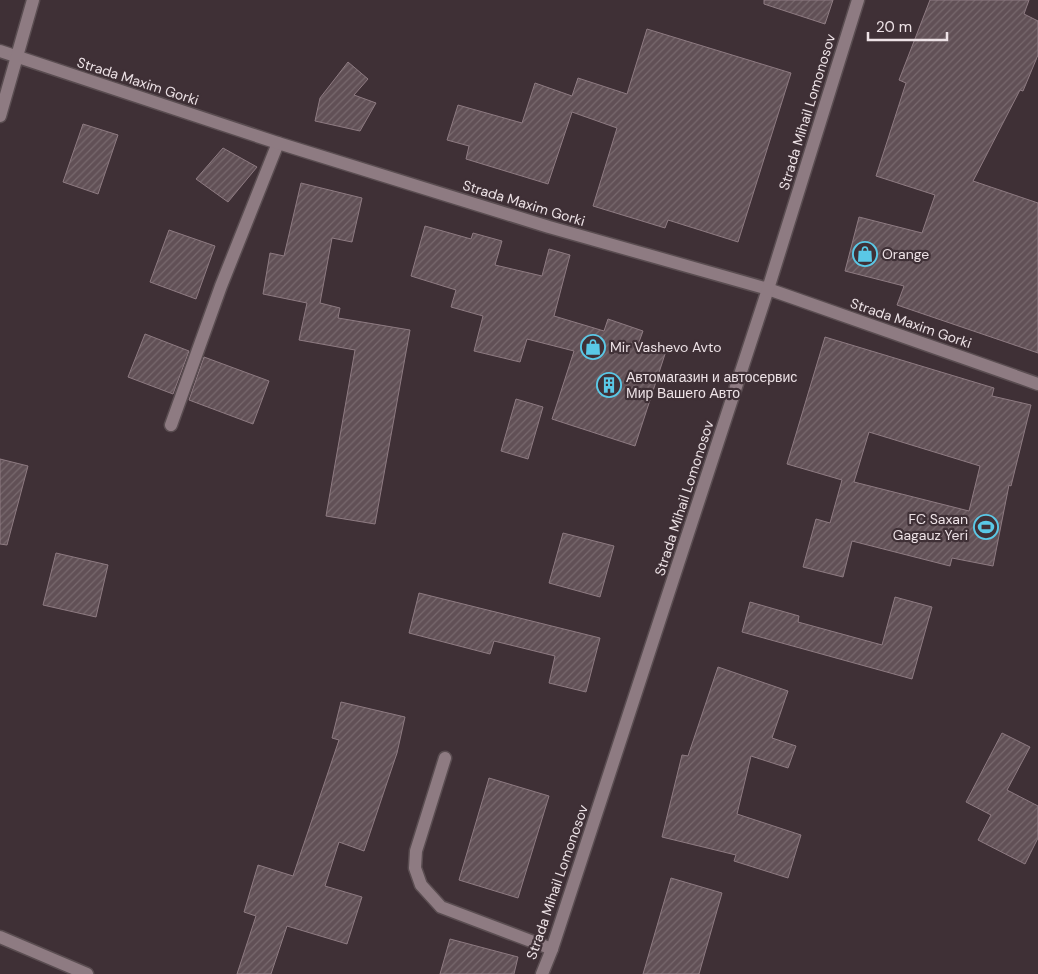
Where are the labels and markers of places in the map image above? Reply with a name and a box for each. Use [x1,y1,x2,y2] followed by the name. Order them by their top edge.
[852,241,878,267] shop icon: Orange
[882,245,929,263] place label: Orange
[580,334,606,360] shop icon: Mir Vashevo Avto
[610,338,722,356] place label: Mir Vashevo Avto
[626,368,797,402] place label: Автомагазин и автосервис Мир Вашего Авто
[596,372,622,398] building icon: Автомагазин и автосервис Мир Вашего Авто
[893,510,968,544] place label: FC Saxan Gagauz Yeri
[973,514,999,540] sports icon: FC Saxan Gagauz Yeri

